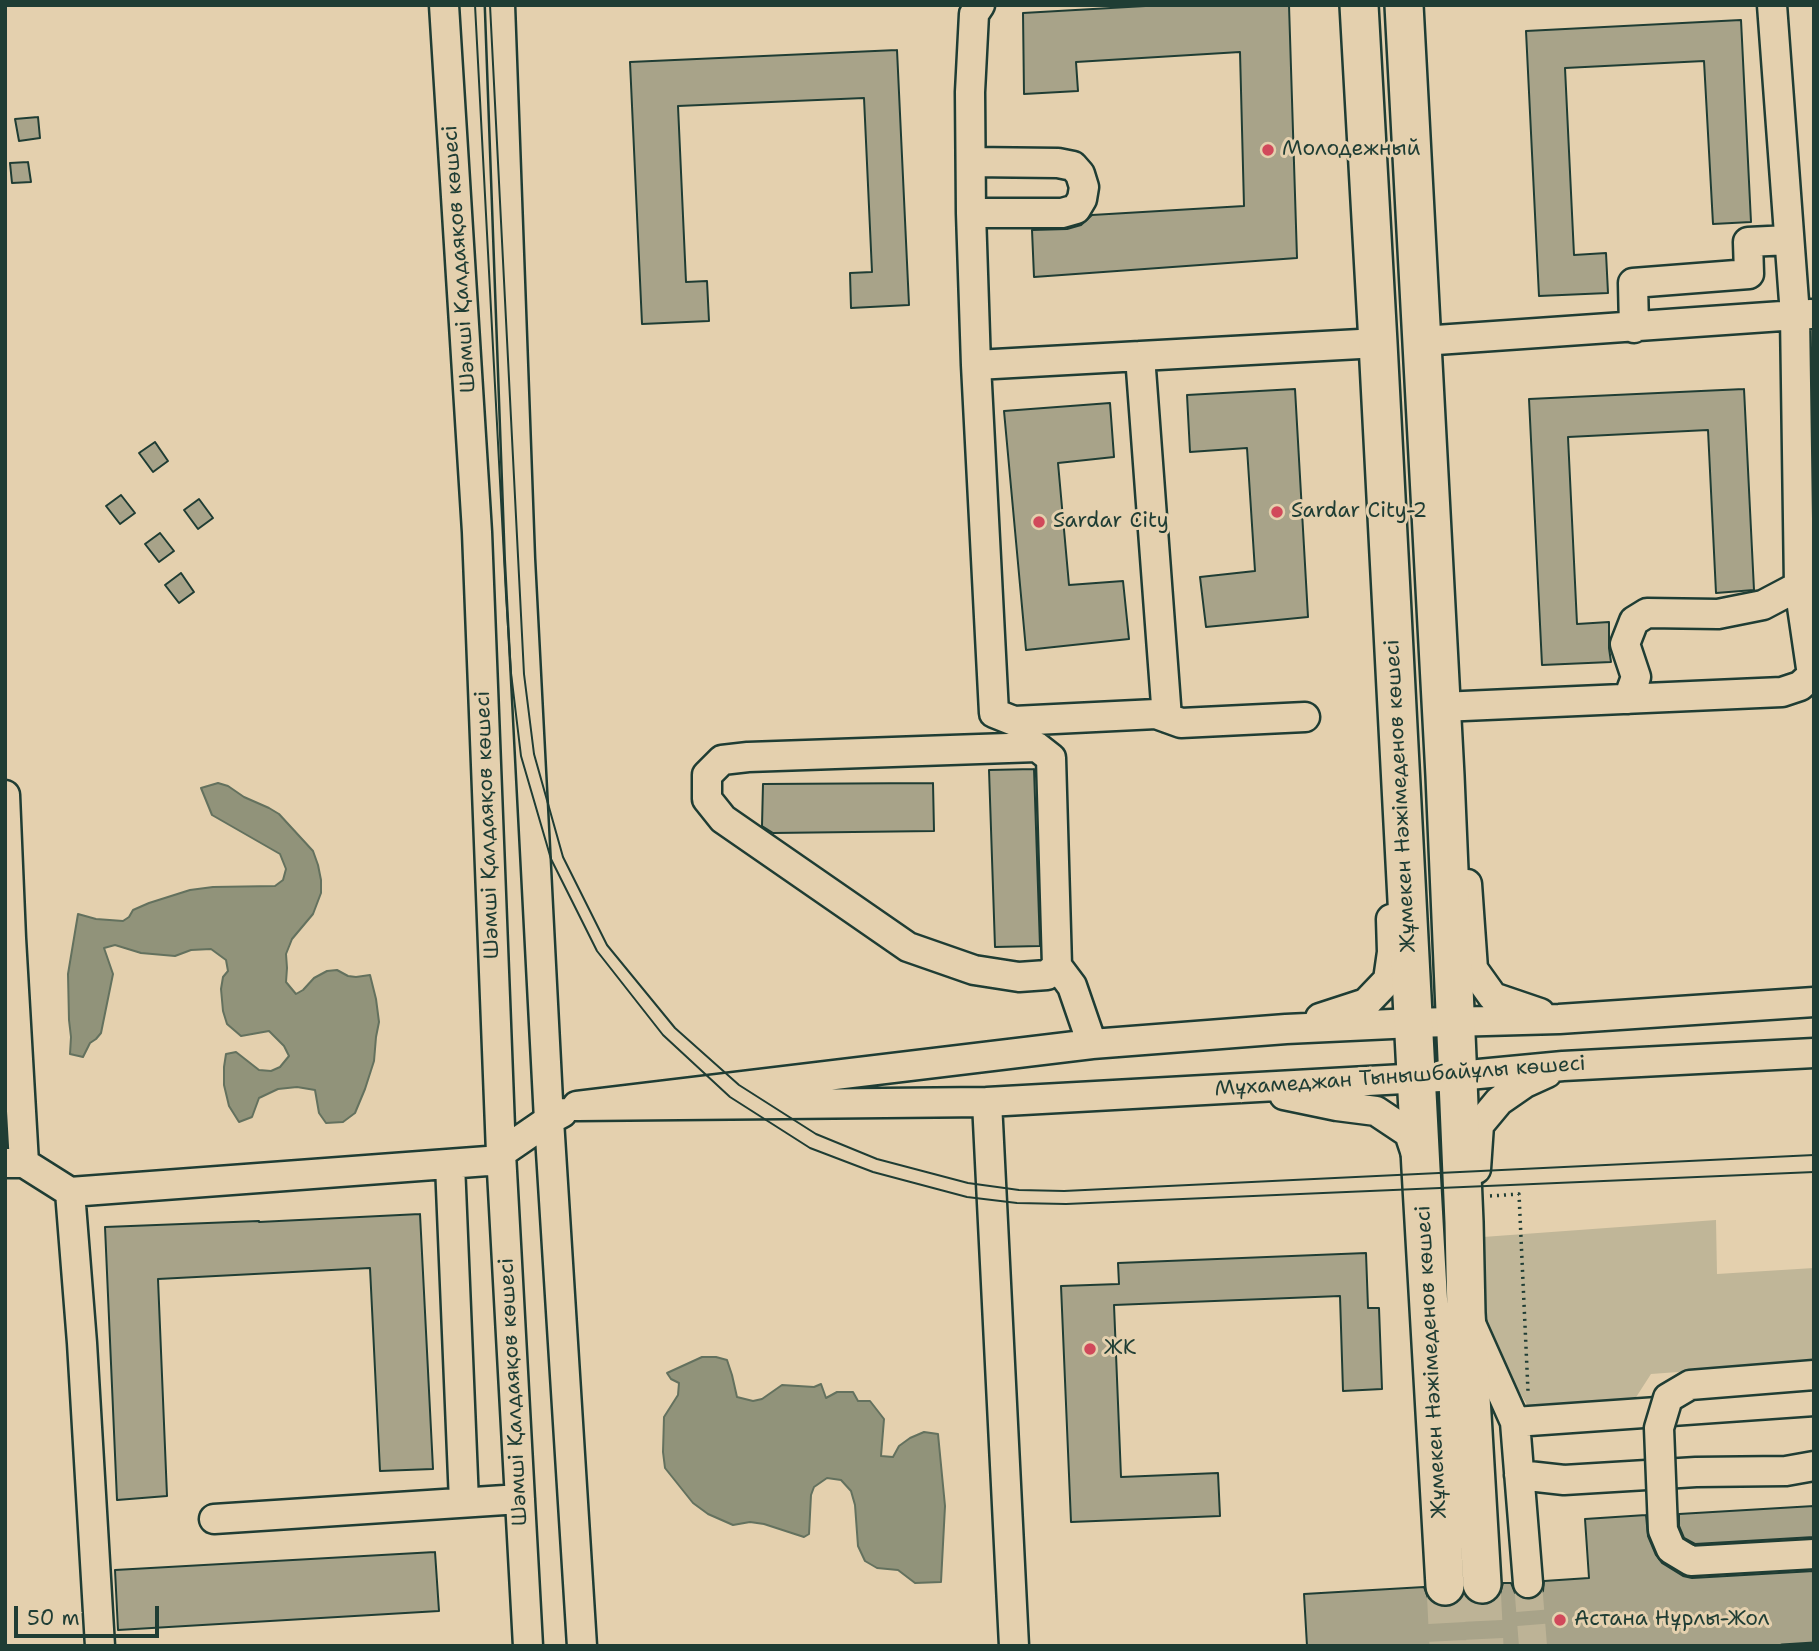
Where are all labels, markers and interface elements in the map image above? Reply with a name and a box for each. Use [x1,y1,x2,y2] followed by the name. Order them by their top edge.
[438,124,482,394] street label: Шәмші Қалдаяқов көшесі
[1282,137,1420,163] place label: Молодежный
[1260,142,1276,158] marker: Молодежный
[1291,499,1427,525] place label: Sardar City-2
[1269,504,1285,520] marker: Sardar City-2
[1053,509,1169,535] place label: Sardar City
[1031,514,1047,530] marker: Sardar City
[1380,639,1422,953] street label: Жұмекен Нәжімеденов көшесі
[471,690,505,960] street label: Шәмші Қалдаяқов көшесі
[1214,1051,1586,1103] street label: Мұхамеджан Тынышбайұлы көшесі
[1411,1205,1453,1519] street label: Жұмекен Нәжімеденов көшесі
[494,1257,534,1527] street label: Шәмші Қалдаяқов көшесі
[1104,1336,1136,1362] place label: ЖК
[1082,1341,1098,1357] marker: ЖК
[18,1592,163,1636] scale bar
[27,1604,80,1632] text: 50 m
[1574,1607,1769,1633] place label: Астана Нұрлы-Жол
[1552,1612,1568,1628] marker: Астана Нұрлы-Жол

